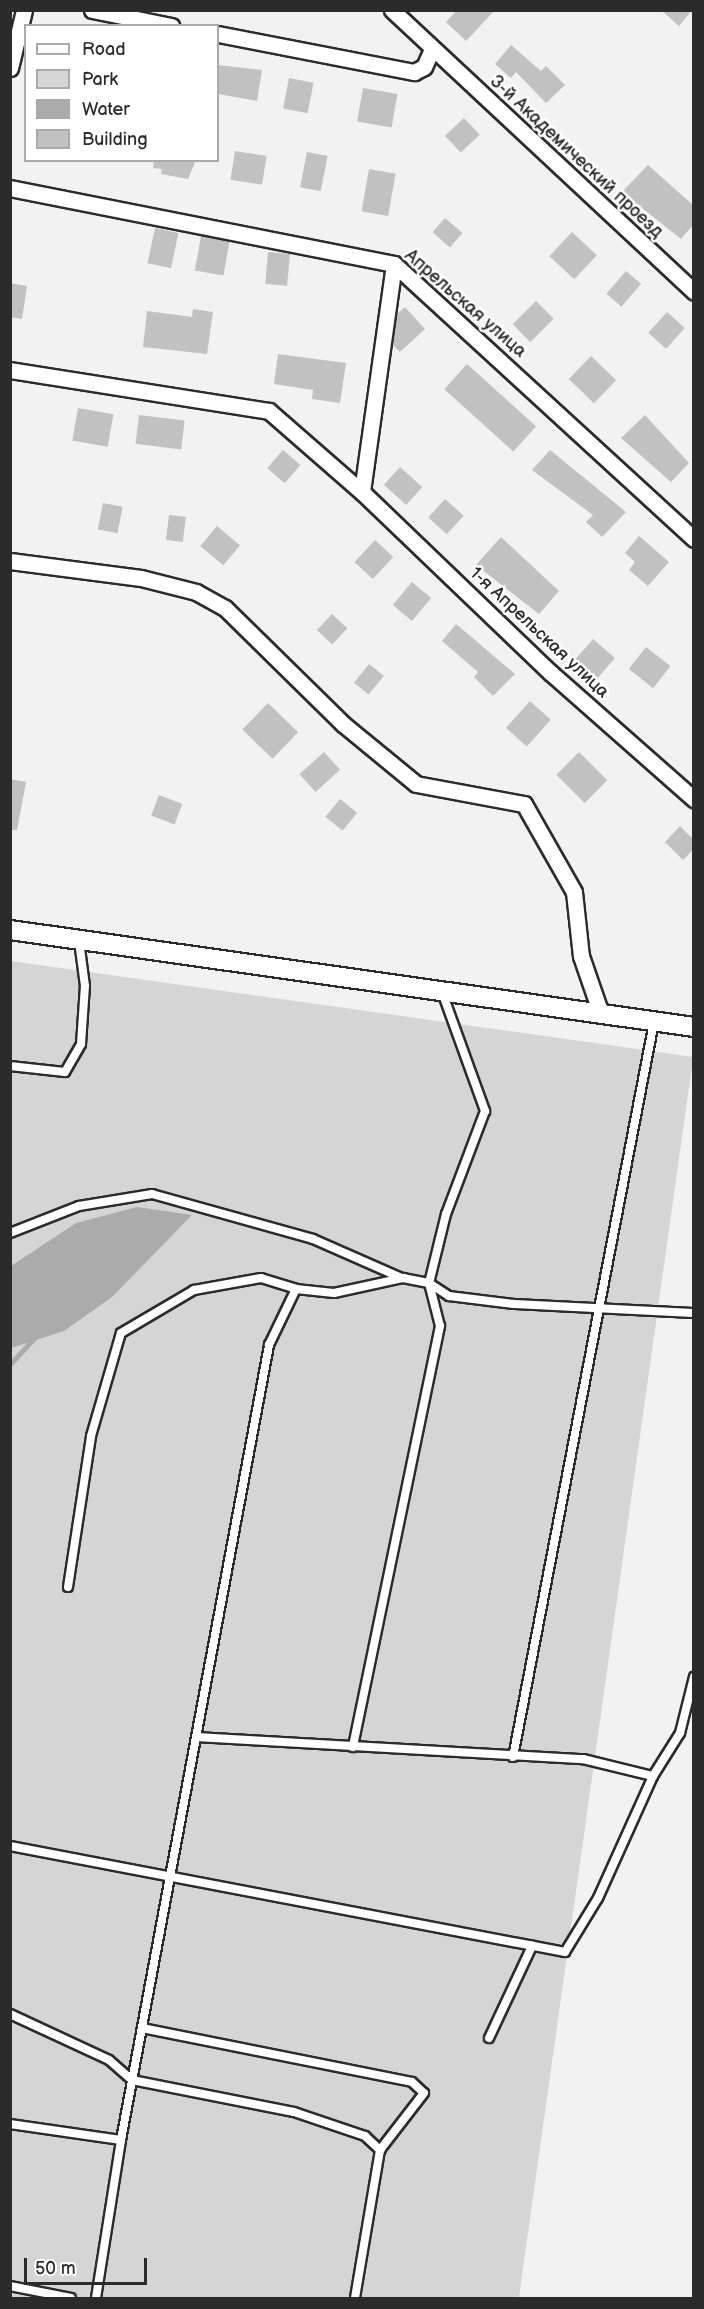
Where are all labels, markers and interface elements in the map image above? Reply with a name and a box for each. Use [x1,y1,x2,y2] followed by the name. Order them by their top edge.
[24,24,219,162] legend
[82,39,126,60] text: Road
[82,69,118,90] text: Park
[485,71,667,243] street label: 3-й Академический проезд
[82,99,130,120] text: Water
[82,129,148,150] text: Building
[400,245,530,363] street label: Апрельская улица
[465,563,613,703] street label: 1-я Апрельская улица
[27,2246,150,2284] scale bar
[35,2258,76,2279] text: 50 m

